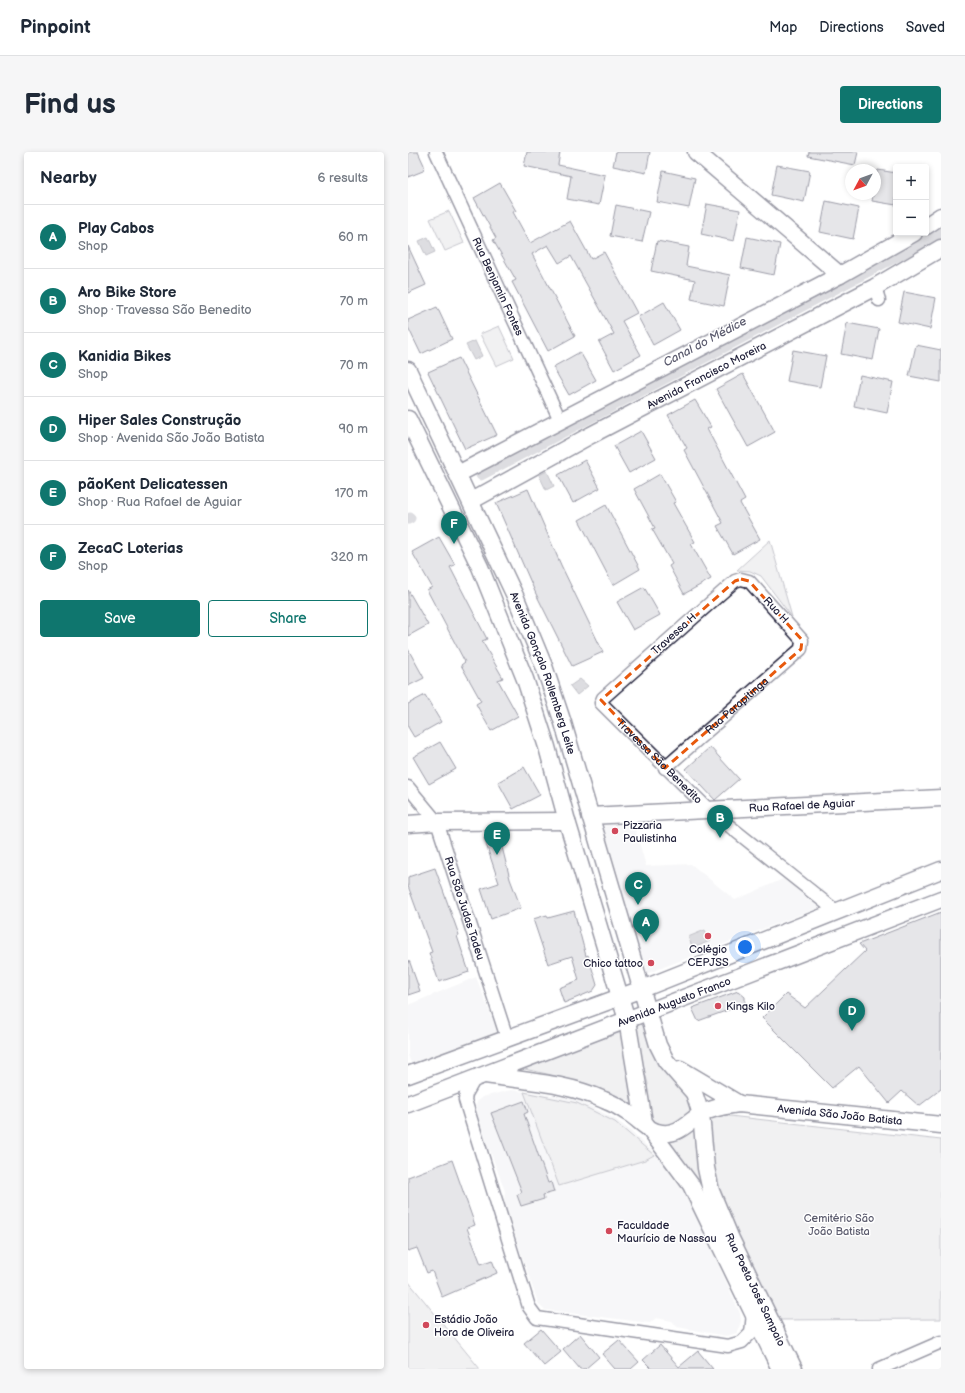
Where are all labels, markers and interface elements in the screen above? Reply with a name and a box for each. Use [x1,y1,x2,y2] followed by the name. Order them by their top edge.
[20,16,91,39] text: Pinpoint
[769,19,797,36] text: Map
[819,19,884,36] text: Directions
[906,19,945,36] text: Saved
[840,86,941,123] button: Directions
[24,88,116,121] text: Find us
[845,164,881,200] north arrow
[893,164,929,236] map controls
[893,164,929,200] button: +
[40,168,97,188] text: Nearby
[318,170,368,186] text: 6 results
[893,200,929,236] button: −
[78,219,154,238] text: Play Cabos
[49,229,57,245] text: A
[338,229,368,245] text: 60 m
[470,235,527,338] street label: Rua Benjamin Fontes
[78,238,108,254] text: Shop
[78,283,176,302] text: Aro Bike Store
[48,293,58,309] text: B
[340,293,368,309] text: 70 m
[78,302,252,318] text: Shop · Travessa São Benedito
[661,314,749,370] water label: Canal do Médice
[644,338,768,411] street label: Avenida Francisco Moreira
[78,347,171,366] text: Kanidia Bikes
[48,357,58,373] text: C
[340,357,368,373] text: 70 m
[78,366,108,382] text: Shop
[78,411,241,430] text: Hiper Sales Construção
[48,421,58,437] text: D
[339,421,368,437] text: 90 m
[78,430,265,446] text: Shop · Avenida São João Batista
[78,475,228,494] text: pãoKent Delicatessen
[49,485,57,501] text: E
[335,485,368,501] text: 170 m
[78,494,242,510] text: Shop · Rua Rafael de Aguiar
[441,511,467,544] pin: F
[78,539,183,558] text: ZecaC Loterias
[49,549,57,565] text: F
[330,549,368,565] text: 320 m
[78,558,108,574] text: Shop
[507,589,578,756] street label: Avenida Gonçalo Rollemberg Leite
[761,594,791,626] street label: Rua H
[40,600,200,637] button: Save
[208,600,368,637] button: Share
[649,610,699,658] street label: Travessa H
[702,674,771,737] street label: Rua Parapitinga
[614,716,705,806] street label: Travessa São Benedito
[748,796,856,814] street label: Rua Rafael de Aguiar
[707,805,733,838] pin: B
[623,819,677,845] place label: Pizzaria Paulistinha
[484,822,510,855] pin: E
[610,826,620,836] marker: Pizzaria Paulistinha
[442,855,488,961] street label: Rua São Judas Tadeu
[625,872,651,905] pin: C
[633,909,659,942] pin: A
[703,931,713,941] marker: Colégio CEPJSS
[735,937,755,957] your location
[687,943,729,969] place label: Colégio CEPJSS
[583,957,643,970] place label: Chico tattoo
[646,958,656,968] marker: Chico tattoo
[615,974,733,1029] street label: Avenida Augusto Franco
[839,998,865,1031] pin: D
[726,1000,775,1013] place label: Kings Kilo
[713,1001,723,1011] marker: Kings Kilo
[777,1102,903,1127] street label: Avenida São João Batista
[804,1212,874,1238] park label: Cemitério São João Batista
[617,1219,717,1245] place label: Faculdade Maurício de Nassau
[604,1226,614,1236] marker: Faculdade Maurício de Nassau
[723,1231,788,1348] street label: Rua Poeta José Sampaio
[434,1313,514,1339] place label: Estádio João Hora de Oliveira
[421,1320,431,1330] marker: Estádio João Hora de Oliveira

